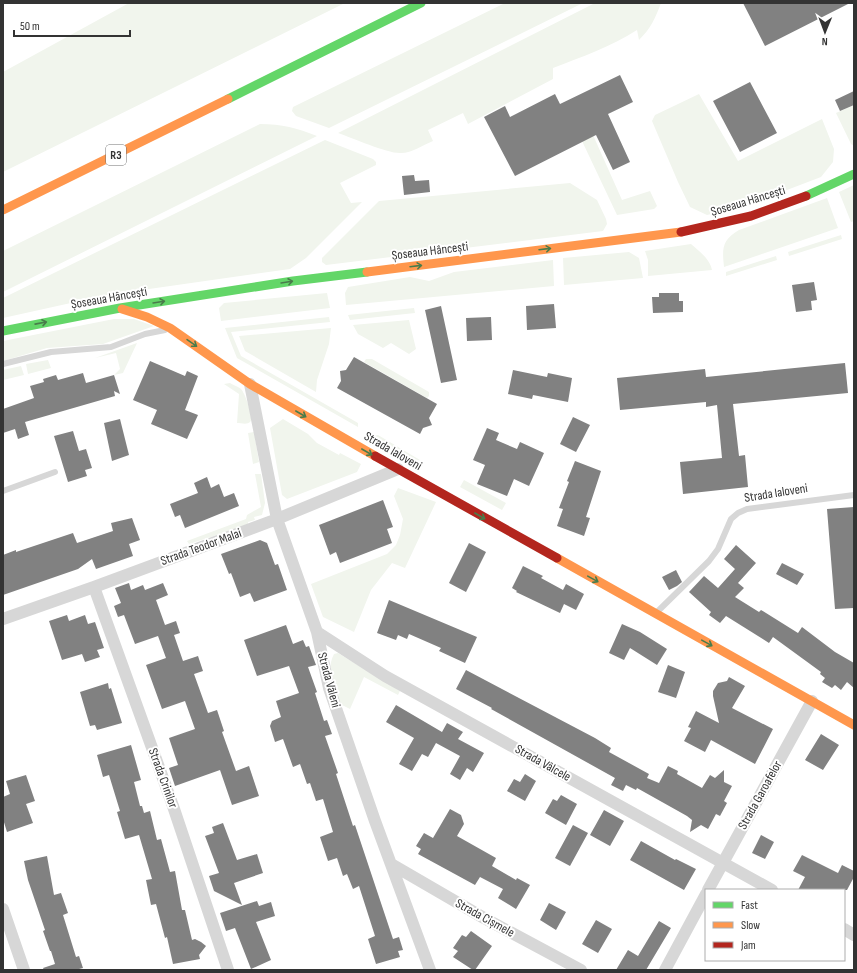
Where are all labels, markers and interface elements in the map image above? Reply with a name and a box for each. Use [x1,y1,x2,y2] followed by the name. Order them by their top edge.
[14,12,130,38] scale bar
[805,12,845,52] north arrow
[20,19,40,34] text: 50 m
[822,35,828,48] text: N
[106,145,126,165] road number: R3
[709,182,787,220] street label: Șoseaua Hâncești
[391,238,469,264] street label: Șoseaua Hâncești
[538,246,551,253] one-way arrow
[409,262,422,269] one-way arrow
[280,278,293,286] one-way arrow
[70,283,148,313] street label: Șoseaua Hâncești
[152,298,165,306] one-way arrow
[34,319,47,327] one-way arrow
[187,339,198,348] one-way arrow
[295,411,307,419] one-way arrow
[361,428,425,474] street label: Strada Ialoveni
[361,448,373,456] one-way arrow
[743,480,809,506] street label: Strada Ialoveni
[474,512,486,520] one-way arrow
[158,525,244,569] street label: Strada Teodor Malai
[587,576,599,584] one-way arrow
[701,639,713,647] one-way arrow
[314,651,344,709] street label: Strada Văleni
[512,741,574,785] street label: Strada Vâlcele
[145,746,181,810] street label: Strada Crinilor
[735,758,786,832] street label: Strada Garoafelor
[705,889,845,961] legend
[453,895,517,941] street label: Strada Cișmele
[741,898,758,913] text: Fast
[741,918,760,933] text: Slow
[740,938,756,953] text: Jam

